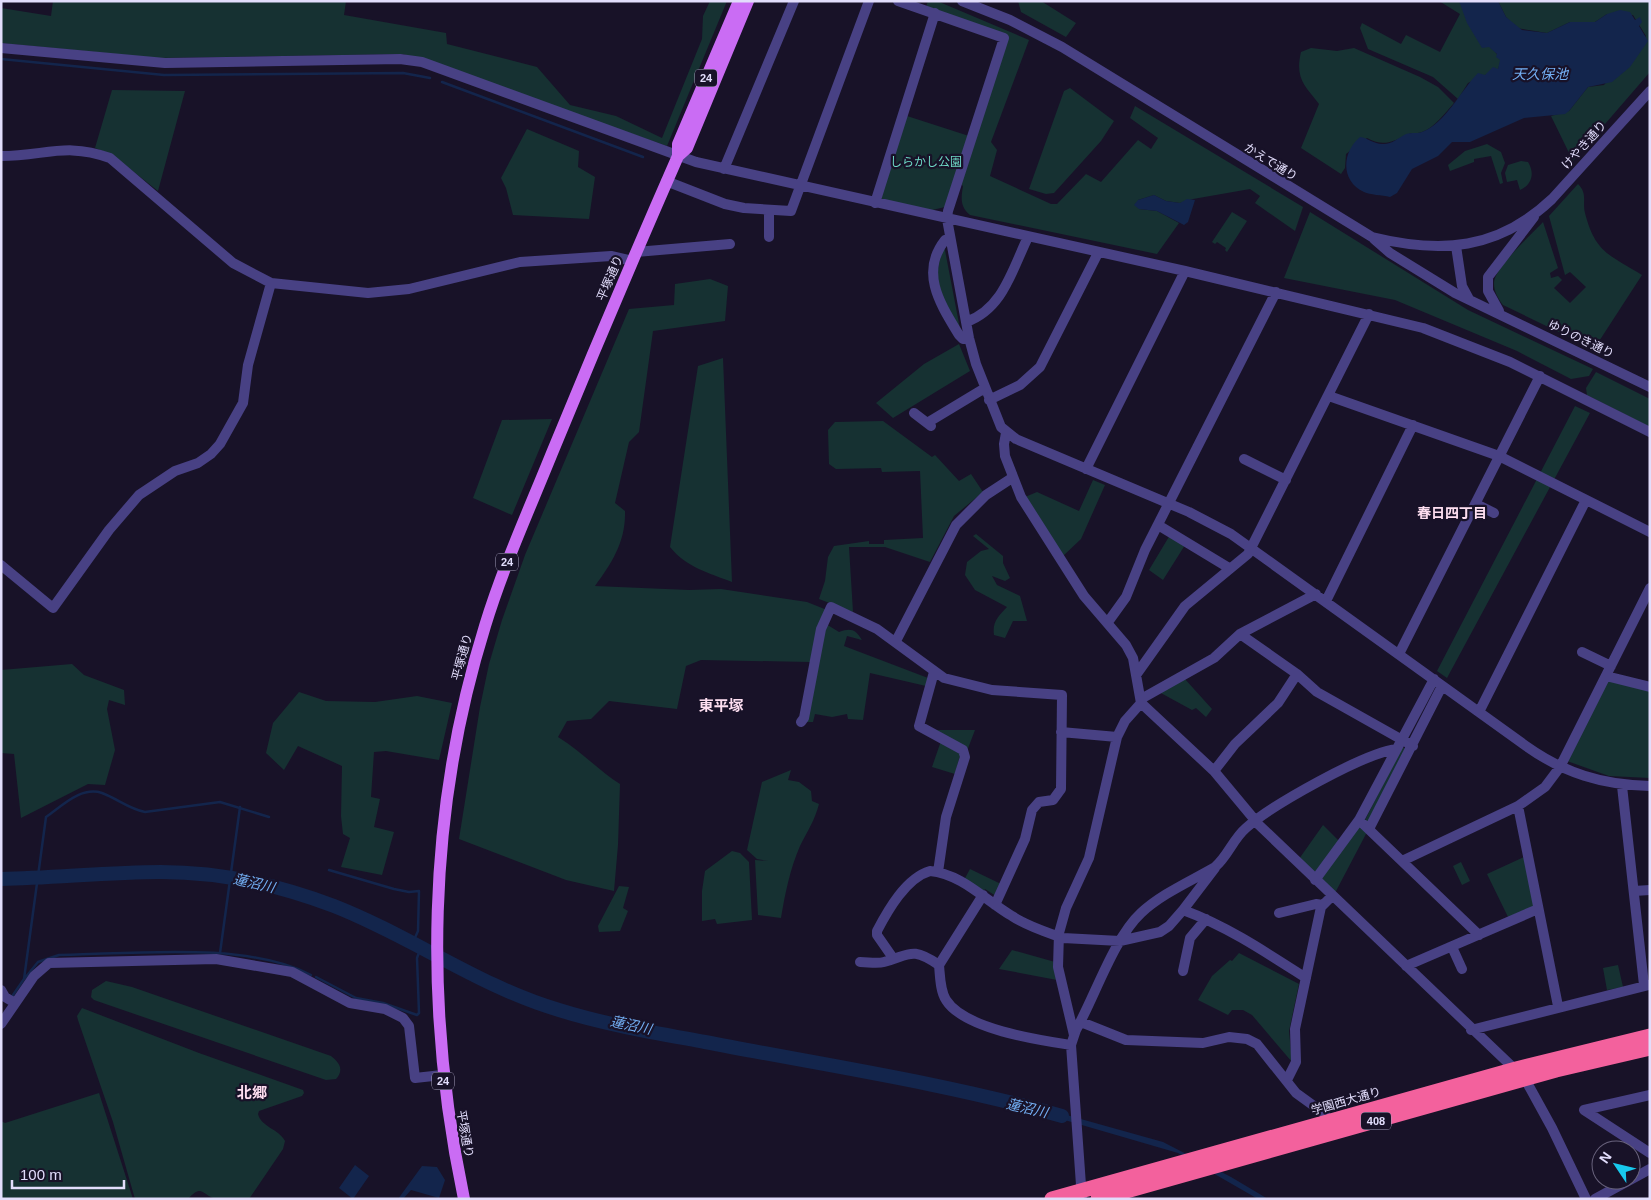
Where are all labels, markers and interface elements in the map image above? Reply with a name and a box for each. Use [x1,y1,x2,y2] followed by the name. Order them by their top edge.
[1512,66,1570,82] water label: 天久保池
[695,70,717,86] road number: 24
[1559,118,1609,172] street label: けやき通り
[1242,140,1300,184] street label: かえで通り
[890,155,962,169] park label: しらかし公園
[594,253,626,303] street label: 平塚通り
[1546,317,1616,361] street label: ゆりのき通り
[1417,505,1487,521] district label: 春日四丁目
[496,554,518,570] road number: 24
[449,632,475,682] street label: 平塚通り
[698,697,744,714] district label: 東平塚
[232,870,278,896] water label: 蓮沼川
[609,1013,655,1038] water label: 蓮沼川
[432,1072,454,1090] road number: 24
[237,1084,267,1101] district label: 北郷
[1309,1084,1383,1118] street label: 学園西大通り
[1005,1095,1051,1121] water label: 蓮沼川
[454,1109,476,1159] street label: 平塚通り
[1361,1112,1391,1130] road number: 408
[1591,1140,1641,1190] north arrow
[1596,1149,1615,1166] text: N
[12,1158,125,1190] scale bar
[20,1166,62,1183] text: 100 m

